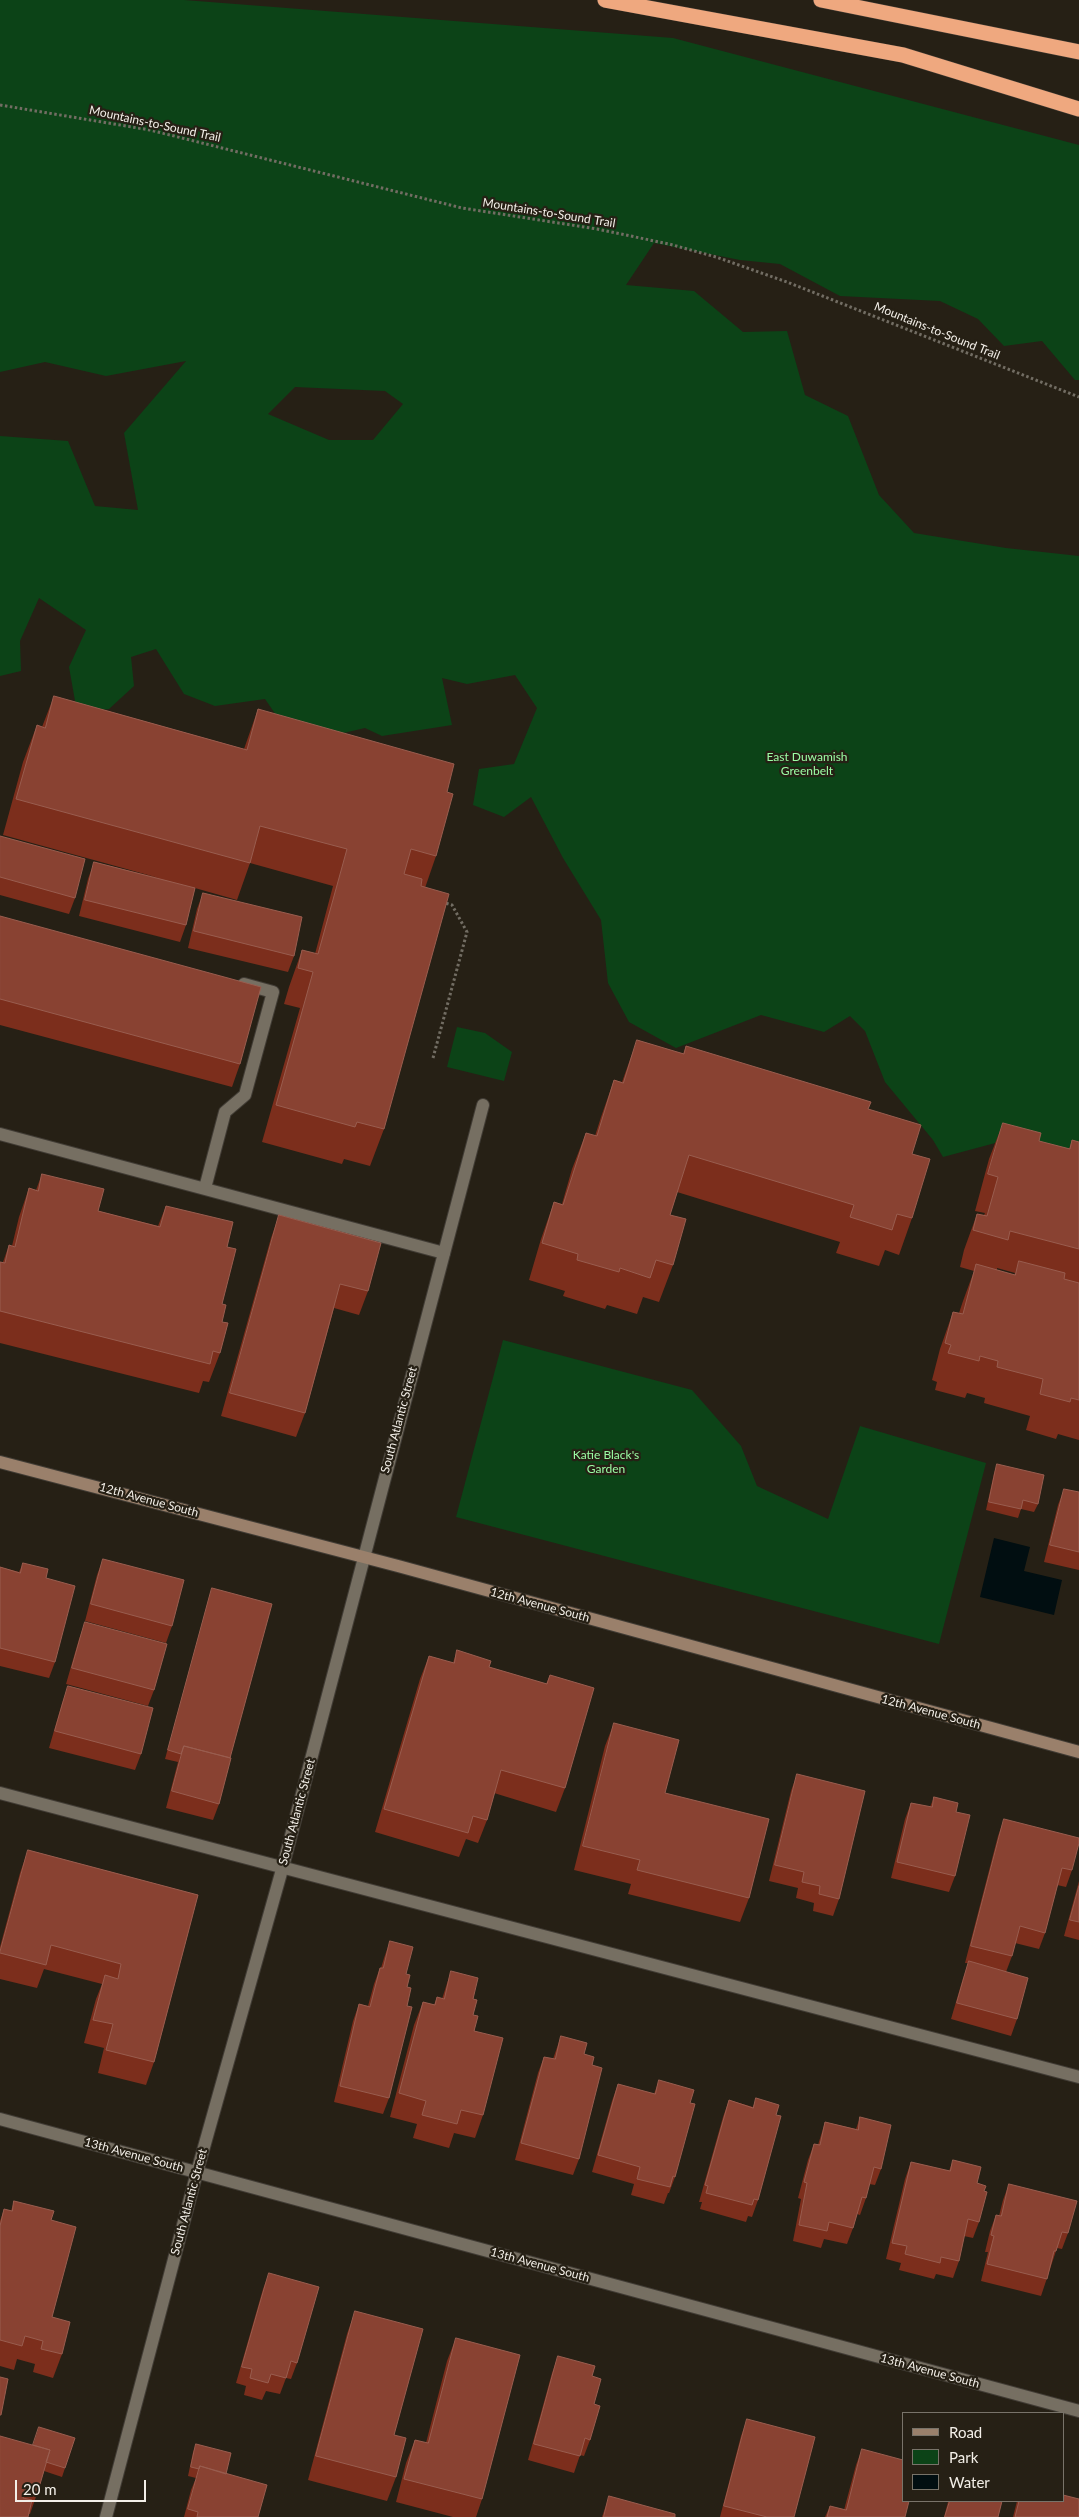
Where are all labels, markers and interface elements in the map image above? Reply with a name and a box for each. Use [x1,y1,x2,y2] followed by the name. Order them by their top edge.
[88,103,222,145] street label: Mountains-to-Sound Trail
[482,195,616,231] street label: Mountains-to-Sound Trail
[872,299,1002,363] street label: Mountains-to-Sound Trail
[766,750,848,778] park label: East Duwamish Greenbelt
[378,1365,420,1475] street label: South Atlantic Street
[573,1448,639,1476] park label: Katie Black's Garden
[98,1480,200,1520] street label: 12th Avenue South
[489,1585,591,1625] street label: 12th Avenue South
[880,1692,982,1732] street label: 12th Avenue South
[276,1757,318,1867] street label: South Atlantic Street
[83,2135,185,2175] street label: 13th Avenue South
[168,2147,210,2257] street label: South Atlantic Street
[489,2245,591,2285] street label: 13th Avenue South
[879,2351,981,2391] street label: 13th Avenue South
[902,2412,1064,2502] legend
[949,2423,982,2441] text: Road
[949,2448,978,2466] text: Park
[18,2470,149,2502] scale bar
[949,2473,990,2491] text: Water
[23,2480,57,2498] text: 20 m

